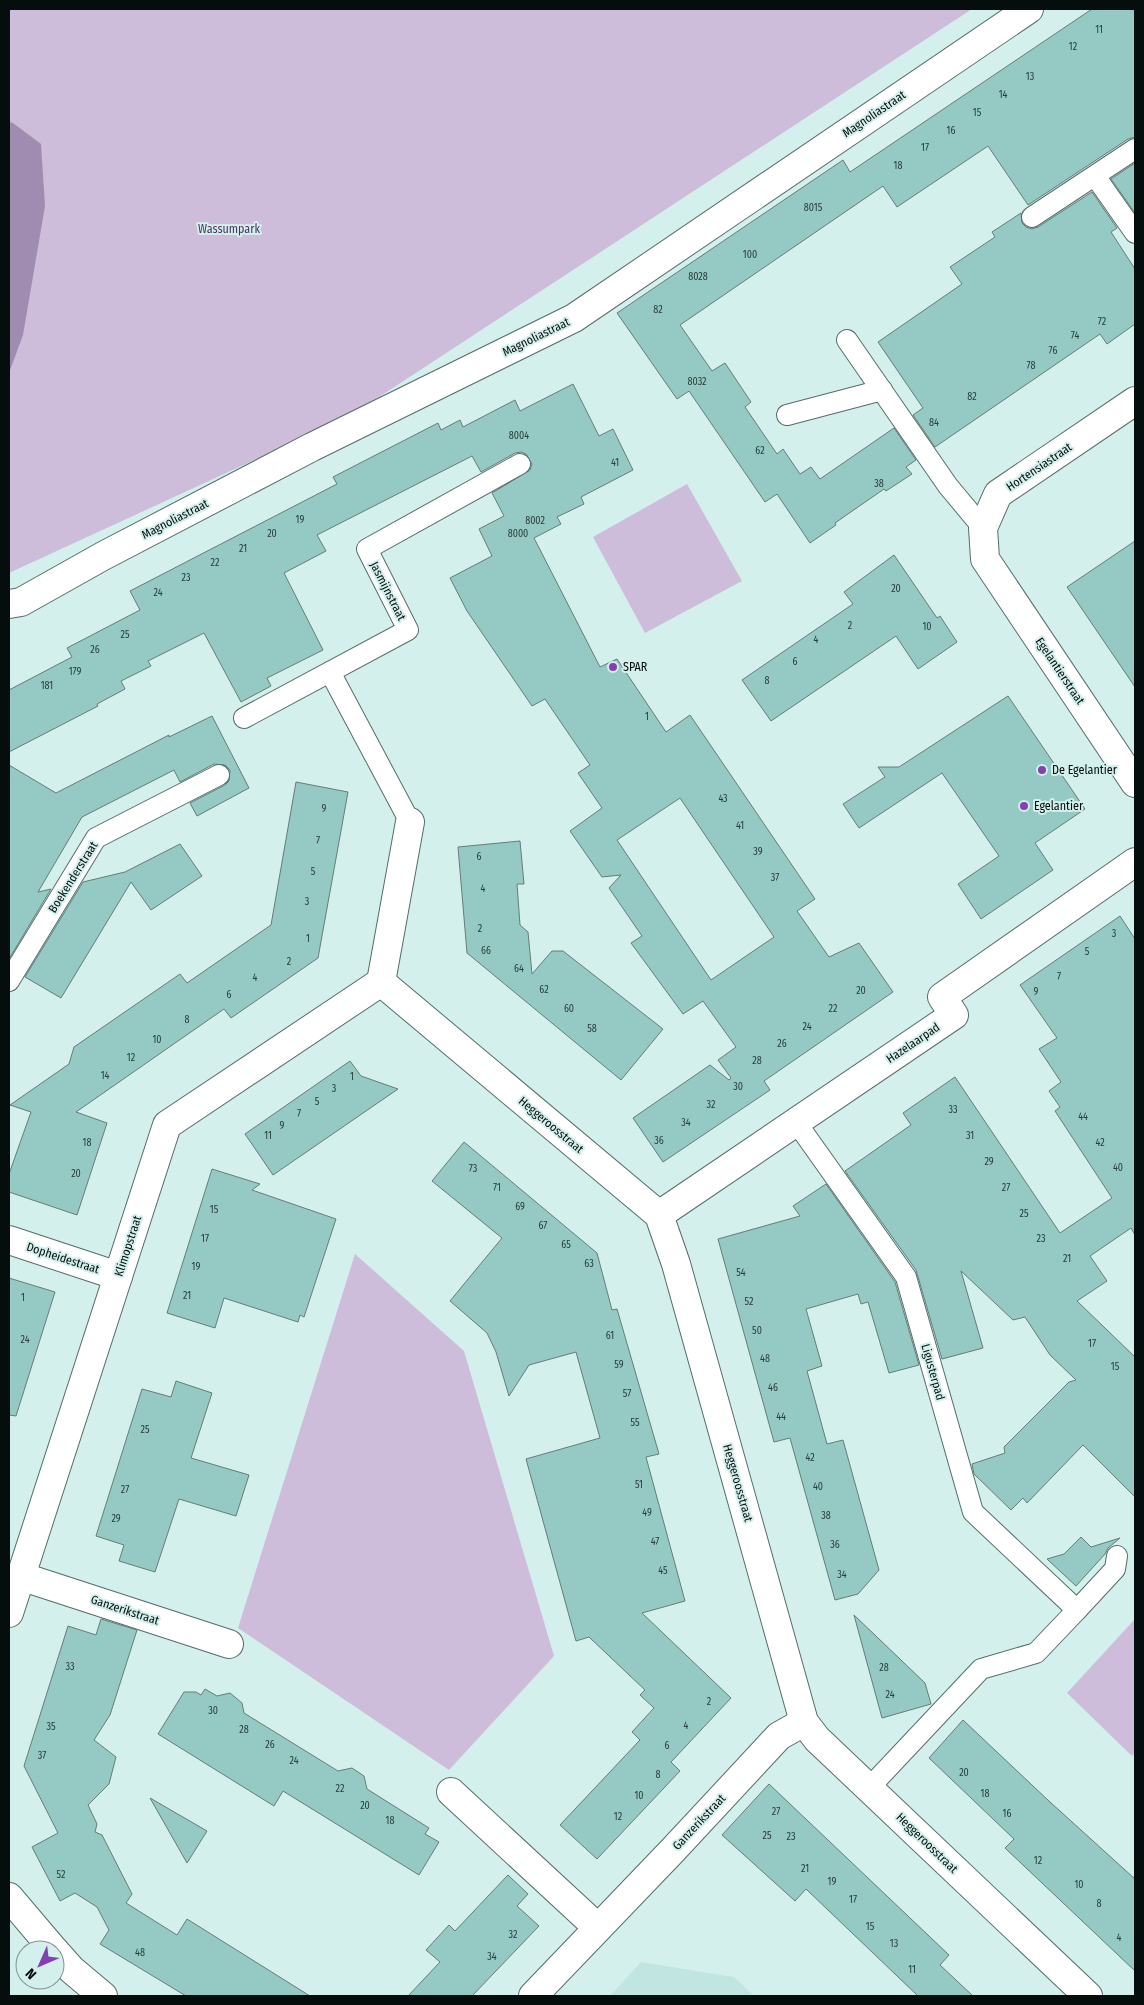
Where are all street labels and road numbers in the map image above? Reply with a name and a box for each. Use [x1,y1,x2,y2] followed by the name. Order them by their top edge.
[840,88,908,140] street label: Magnoliastraat
[500,315,572,359] street label: Magnoliastraat
[1003,440,1075,494] street label: Hortensiastraat
[139,496,211,542] street label: Magnoliastraat
[367,559,409,623] street label: Jasmijnstraat
[1033,635,1088,707] street label: Egelantierstraat
[45,839,101,915] street label: Boekenderstraat
[884,1020,942,1066] street label: Hazelaarpad
[516,1094,586,1156] street label: Heggeroosstraat
[112,1214,144,1278] street label: Klimopstraat
[25,1240,101,1276] street label: Dopheidestraat
[918,1342,948,1402] street label: Ligusterpad
[720,1443,756,1524] street label: Heggeroosstraat
[89,1592,161,1628] street label: Ganzerikstraat
[670,1791,728,1853] street label: Ganzerikstraat
[893,1810,961,1876] street label: Heggeroosstraat

